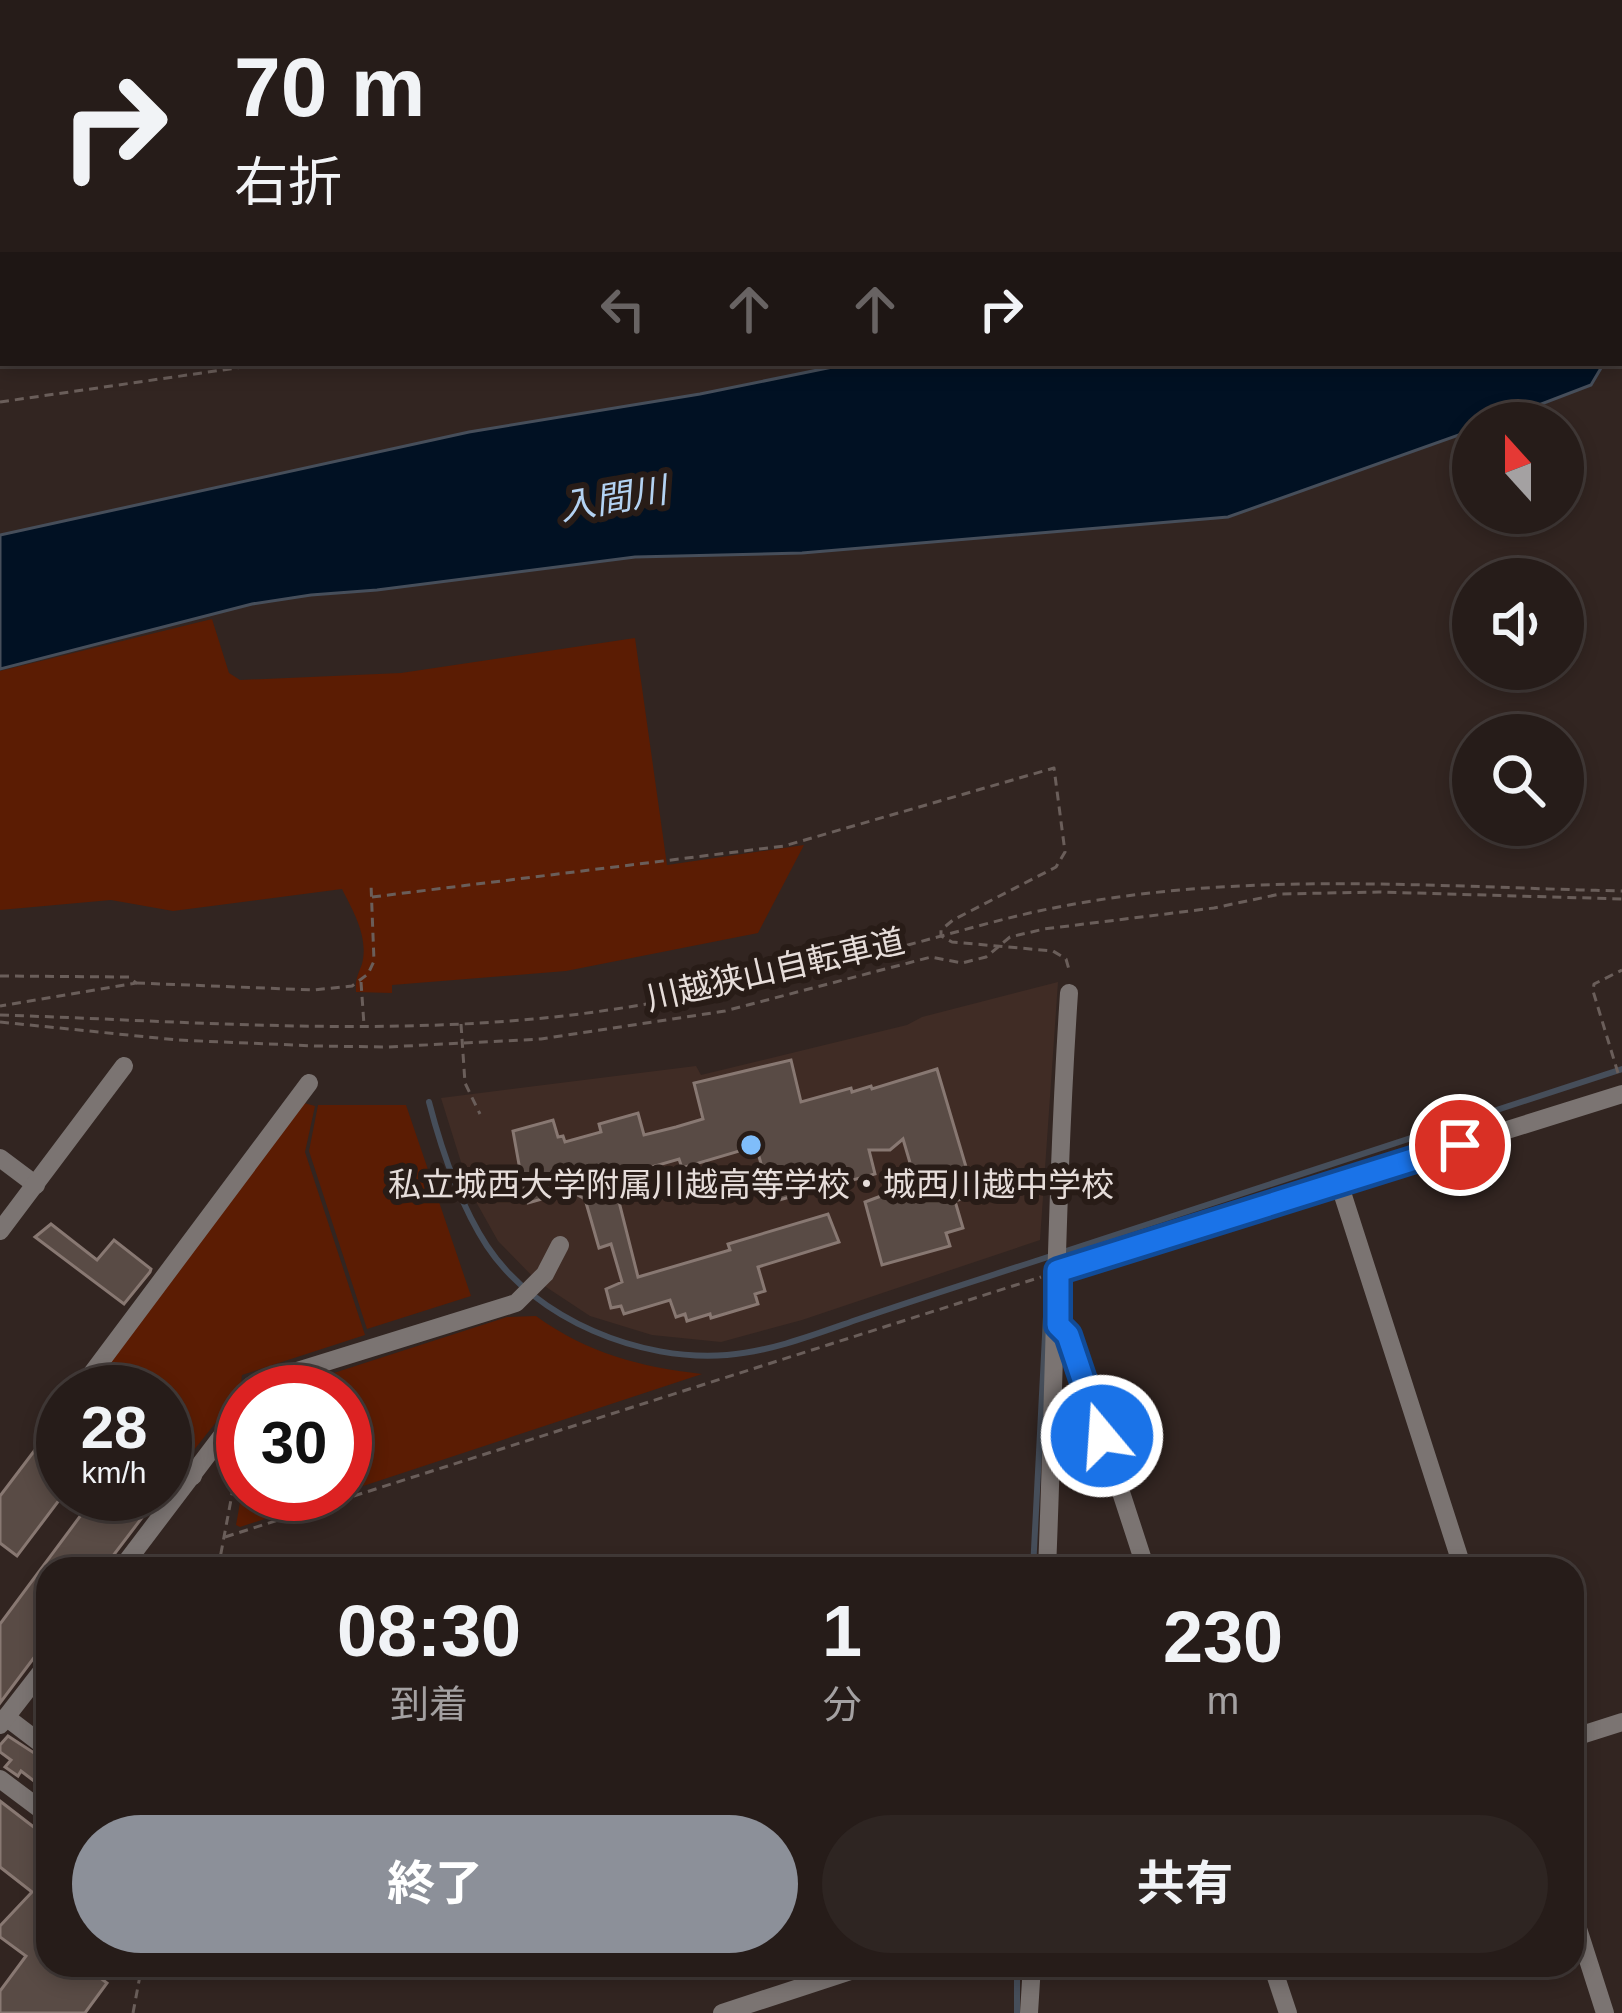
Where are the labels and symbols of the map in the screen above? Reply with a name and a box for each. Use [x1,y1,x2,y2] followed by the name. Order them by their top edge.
[1452,402,1584,534] north arrow
[556,468,674,528] water label: 入間川
[642,922,908,1017] street label: 川越狭山自転車道
[1409,1094,1511,1196] pin
[738,1132,764,1158] marker: 私立城西大学附属川越高等学校・城西川越中学校
[388,1166,1114,1203] place label: 私立城西大学附属川越高等学校・城西川越中学校
[216,1365,372,1521] speed limit sign: 30
[1039,1373,1165,1499] position arrow

